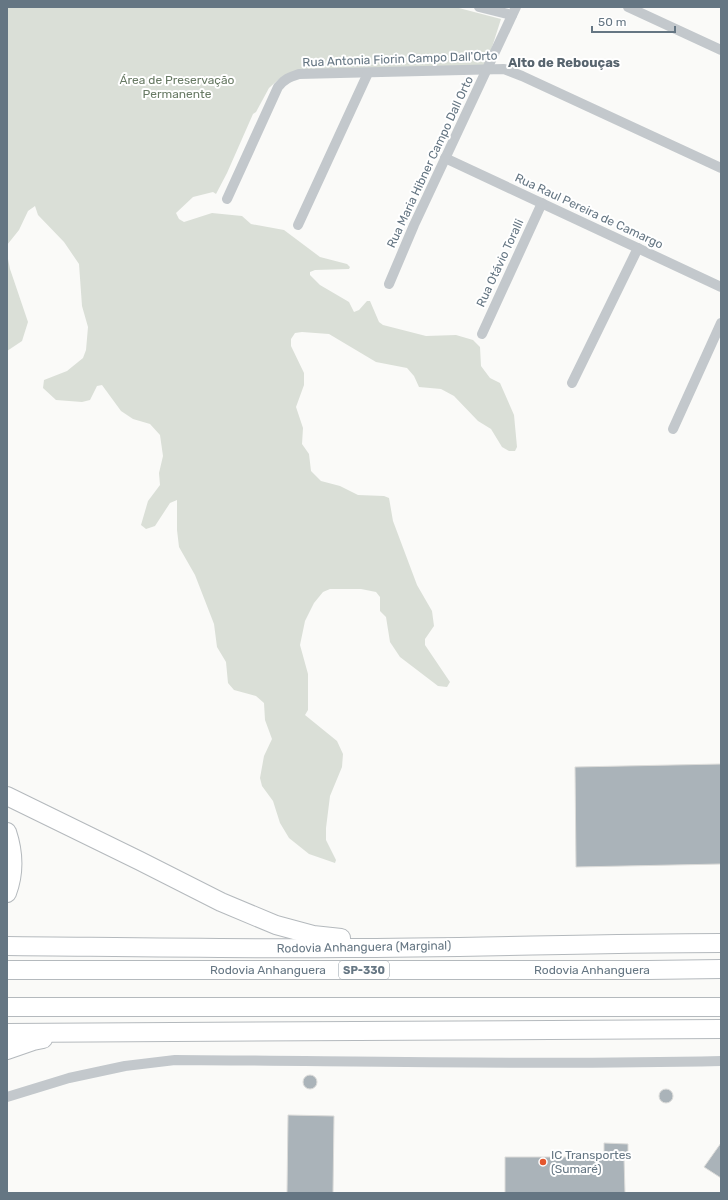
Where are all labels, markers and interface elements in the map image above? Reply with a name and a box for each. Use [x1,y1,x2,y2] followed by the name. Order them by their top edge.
[592,8,675,34] scale bar
[598,15,626,29] text: 50 m
[302,49,498,69] street label: Rua Antonia Fiorin Campo Dall'Orto
[508,55,620,70] district label: Alto de Rebouças
[119,73,235,101] park label: Área de Preservação Permanente
[384,74,476,250] street label: Rua Maria Hibner Campo Dall Orto
[513,170,665,252] street label: Rua Raul Pereira de Camargo
[473,217,527,309] street label: Rua Otávio Toralli
[277,938,451,956] street label: Rodovia Anhanguera (Marginal)
[339,961,389,979] road number: SP-330
[210,963,326,977] street label: Rodovia Anhanguera
[534,963,650,977] street label: Rodovia Anhanguera
[551,1148,632,1176] place label: IC Transportes (Sumaré)
[538,1157,548,1167] marker: IC Transportes (Sumaré)

